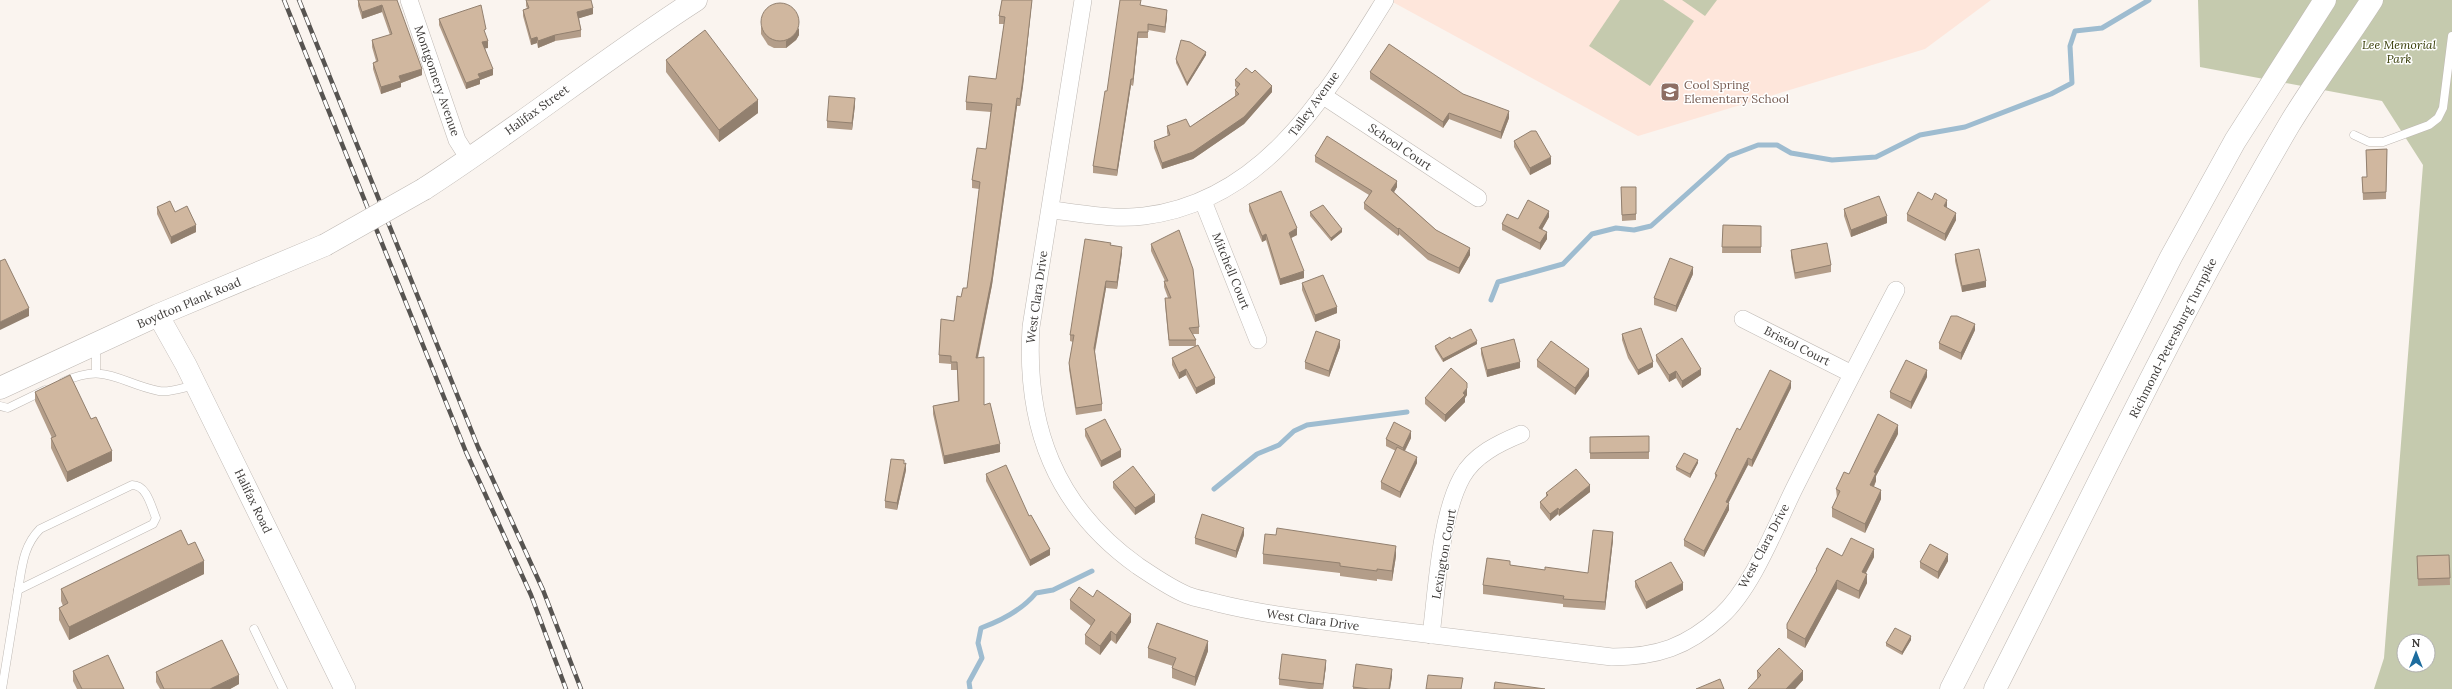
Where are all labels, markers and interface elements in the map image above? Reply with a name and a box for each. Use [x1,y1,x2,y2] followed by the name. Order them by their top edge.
[411,23,464,139] street label: Montgomery Avenue
[2362,37,2437,66] park label: Lee Memorial Park
[1285,68,1343,139] street label: Talley Avenue
[1684,77,1789,106] place label: Cool Spring Elementary School
[502,81,572,138] street label: Halifax Street
[1659,81,1681,103] school or university icon: Cool Spring Elementary School
[1366,120,1435,174] street label: School Court
[1209,230,1254,312] street label: Mitchell Court
[1023,249,1051,344] street label: West Clara Drive
[2126,255,2220,420] street label: Richmond-Petersburg Turnpike
[135,274,243,331] street label: Boydton Plank Road
[1762,323,1833,369] street label: Bristol Court
[231,466,275,535] street label: Halifax Road
[1735,500,1792,591] street label: West Clara Drive
[1428,507,1459,600] street label: Lexington Court
[1266,606,1361,634] street label: West Clara Drive
[2396,633,2436,673] north arrow
[2412,636,2421,650] text: N

